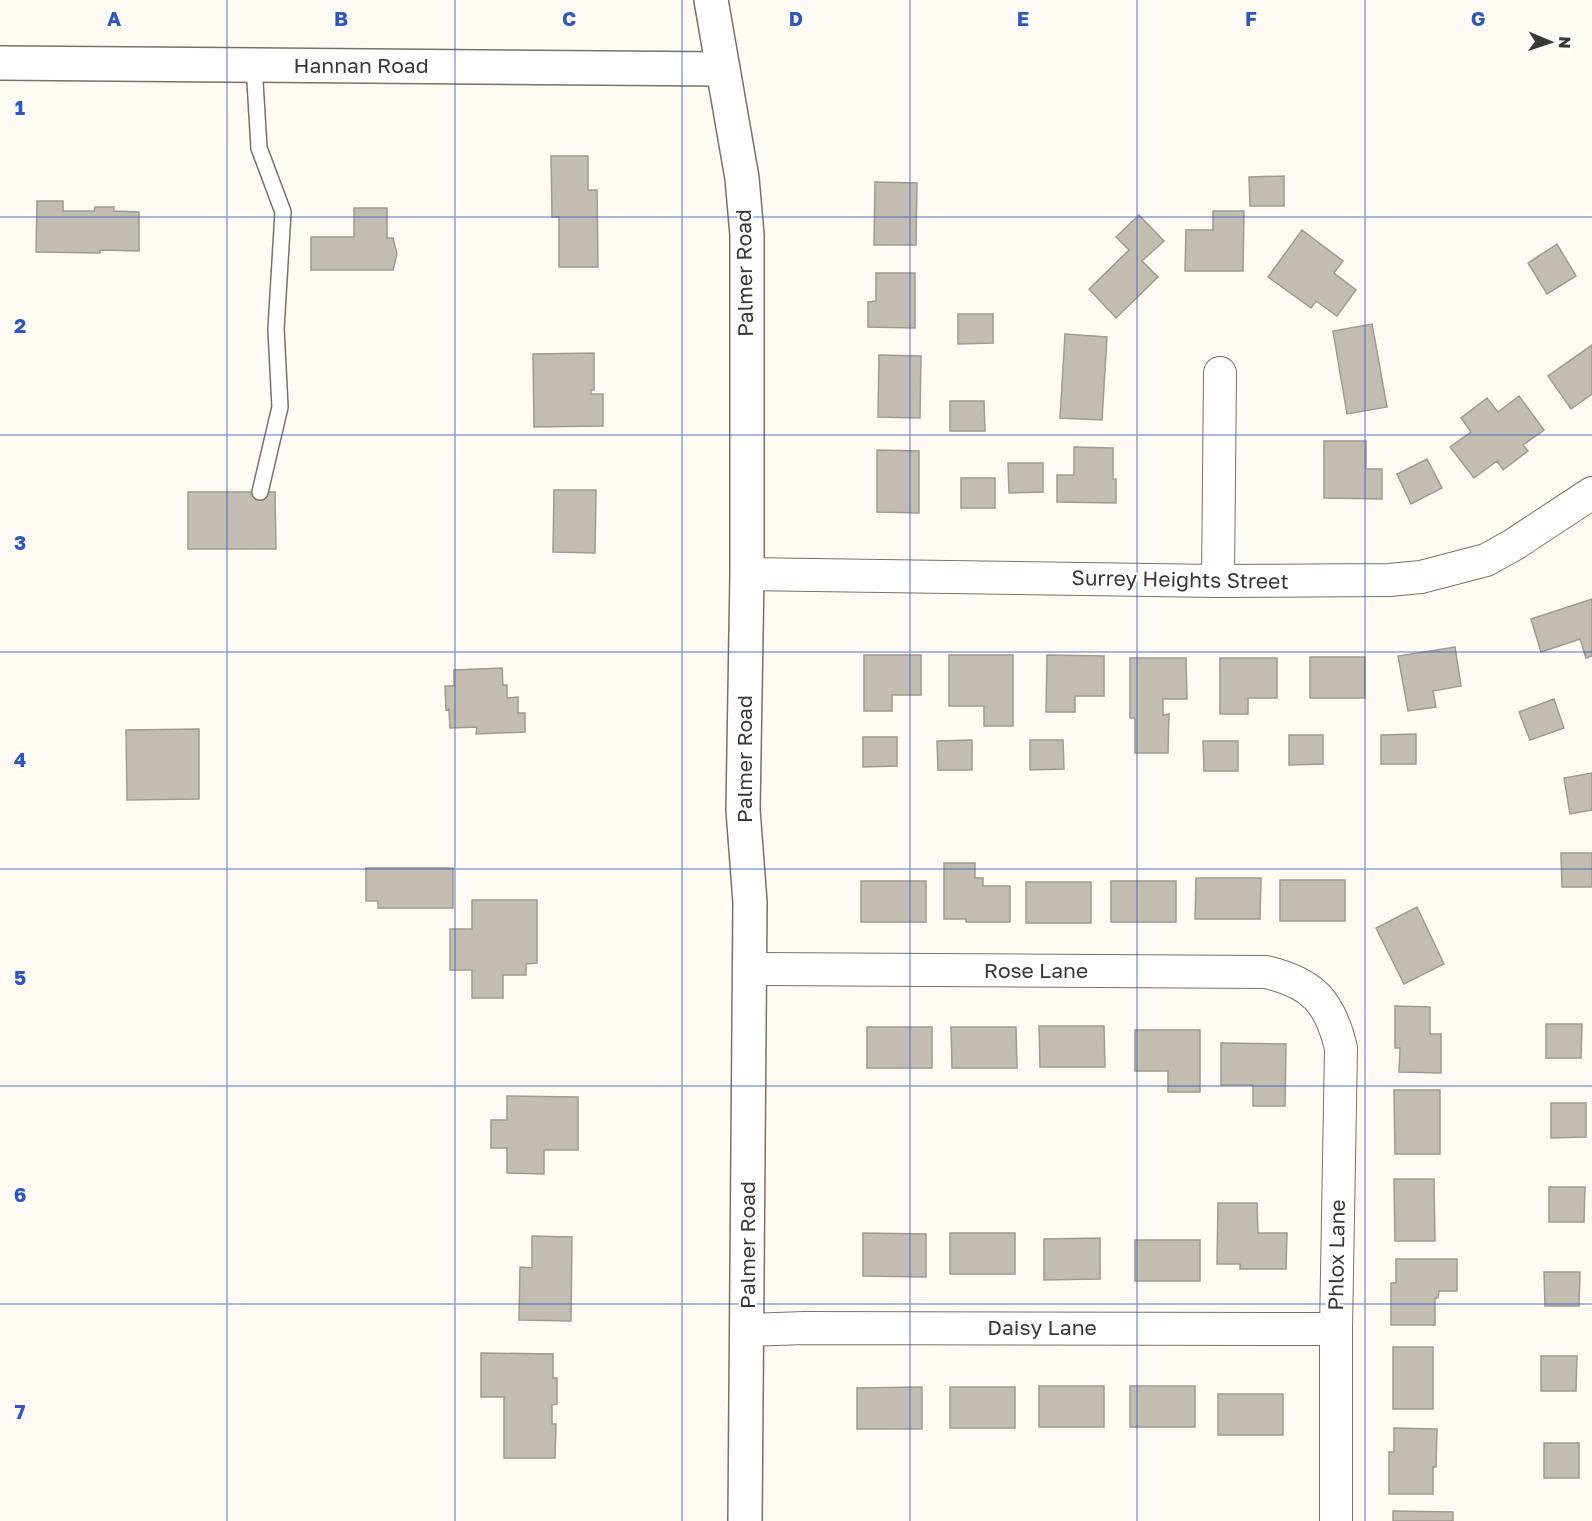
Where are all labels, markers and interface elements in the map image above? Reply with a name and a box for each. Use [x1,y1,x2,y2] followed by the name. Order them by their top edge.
[107,6,121,30] text: A
[334,6,348,30] text: B
[562,6,576,30] text: C
[789,6,803,30] text: D
[1017,6,1029,30] text: E
[1245,6,1257,30] text: F
[1471,6,1485,30] text: G
[1520,12,1580,72] north arrow
[1555,36,1575,49] text: N
[293,52,429,78] street label: Hannan Road
[15,95,25,119] text: 1
[730,209,758,337] street label: Palmer Road
[14,313,26,337] text: 2
[14,530,26,554] text: 3
[1071,564,1289,594] street label: Surrey Heights Street
[731,695,757,823] street label: Palmer Road
[14,747,26,771] text: 4
[984,957,1088,983] street label: Rose Lane
[14,965,26,989] text: 5
[734,1181,760,1309] street label: Palmer Road
[14,1182,26,1206] text: 6
[1322,1199,1350,1311] street label: Phlox Lane
[987,1314,1097,1340] street label: Daisy Lane
[15,1399,26,1423] text: 7

